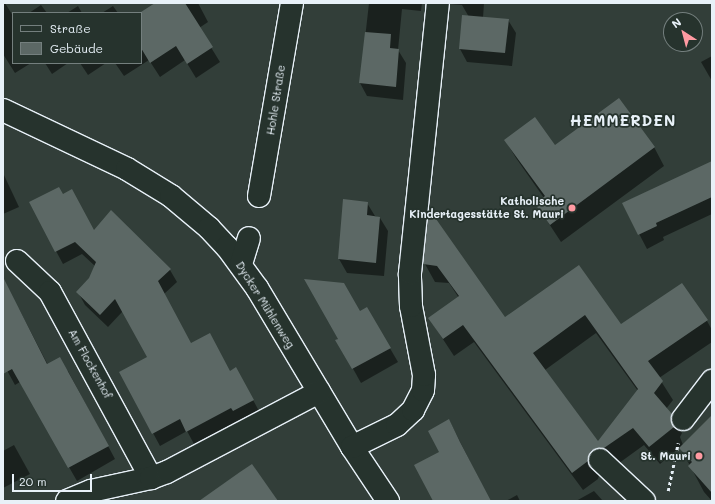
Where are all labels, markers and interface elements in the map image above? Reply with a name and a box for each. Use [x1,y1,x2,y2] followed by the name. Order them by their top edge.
[12,12,142,64] legend
[663,12,703,52] north arrow
[668,14,684,31] text: N
[50,20,91,36] text: Straße
[50,40,103,56] text: Gebäude
[264,64,288,136] street label: Hohle Straße
[570,112,676,130] district label: HEMMERDEN
[409,195,564,221] place label: Katholische Kindertagesstätte St. Mauri
[567,203,577,213] marker: Katholische Kindertagesstätte St. Mauri
[233,259,297,351] street label: Dycker Mühlenweg
[65,327,115,401] street label: Am Flockenhof
[640,449,691,463] place label: St. Mauri
[694,451,704,461] marker: St. Mauri
[14,466,94,492] scale bar
[19,473,47,489] text: 20 m

